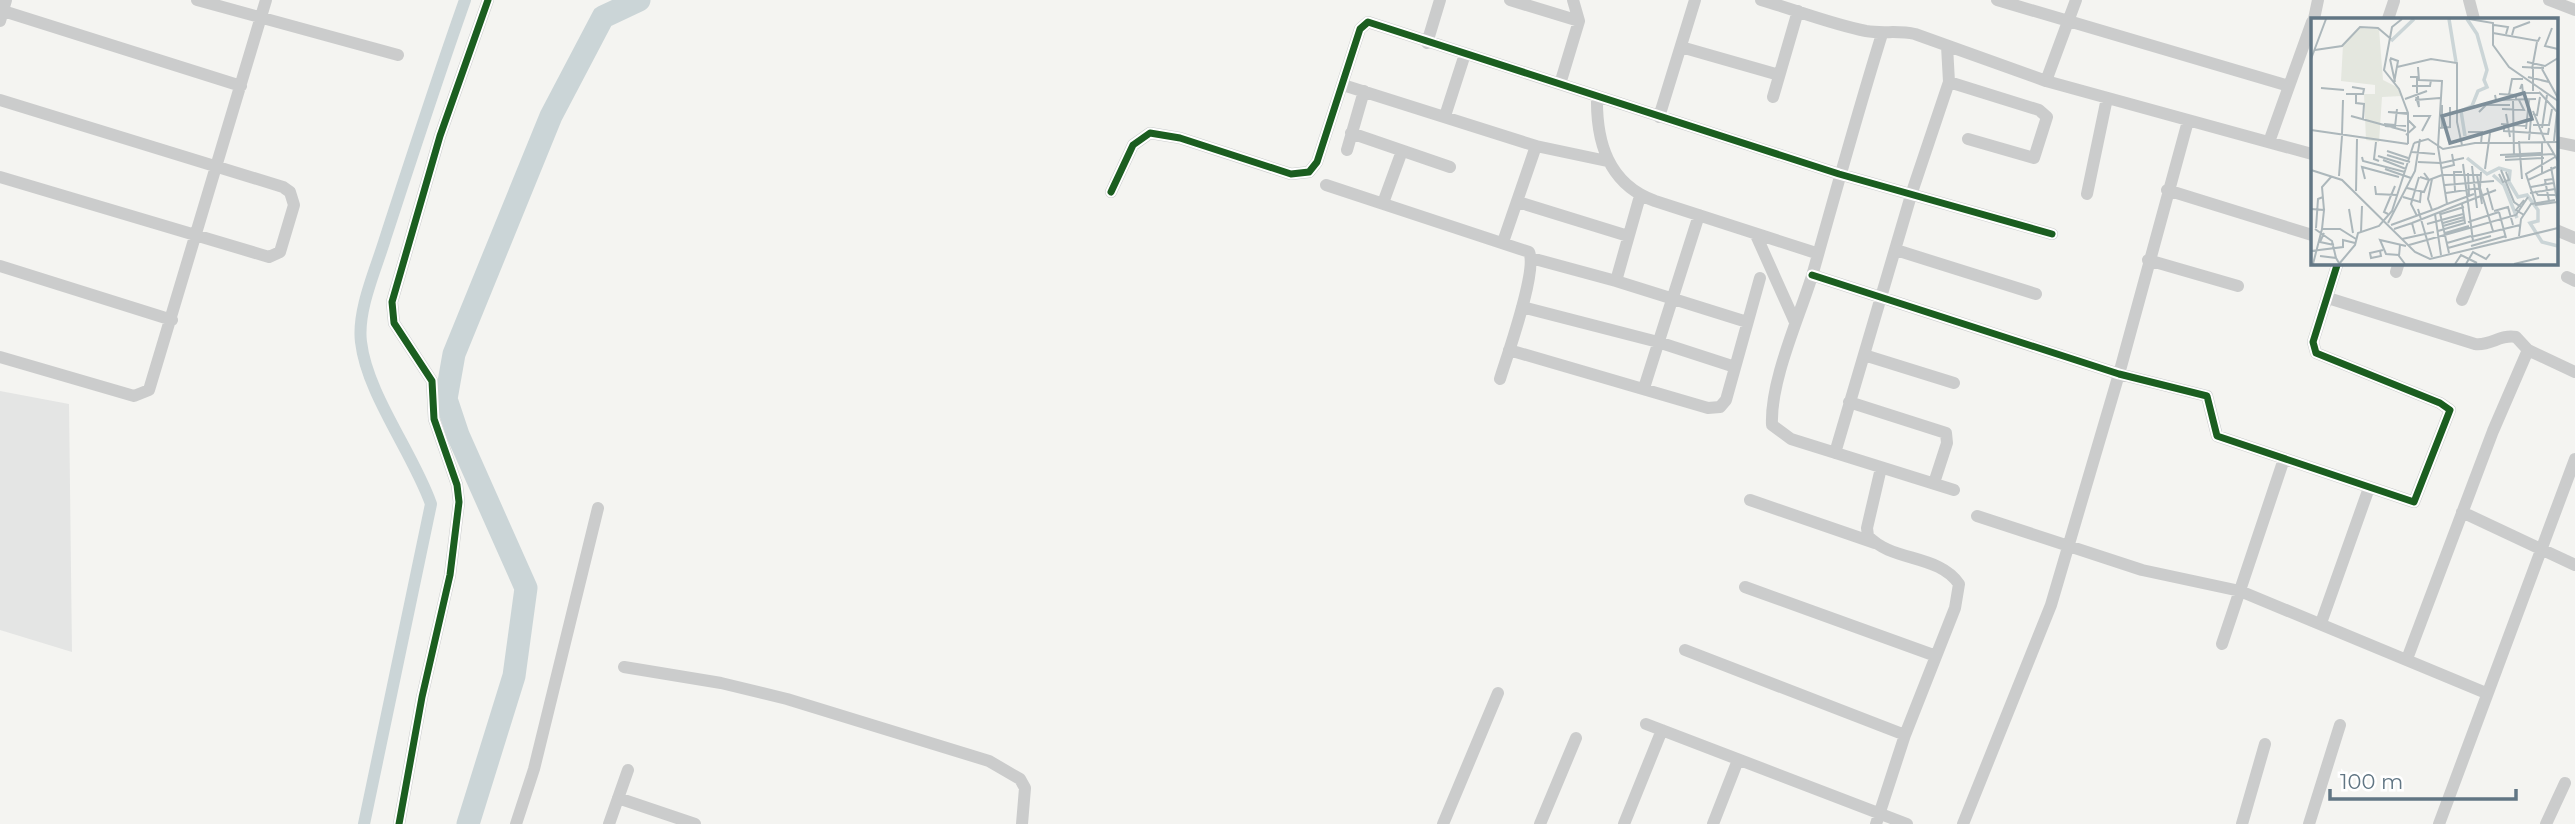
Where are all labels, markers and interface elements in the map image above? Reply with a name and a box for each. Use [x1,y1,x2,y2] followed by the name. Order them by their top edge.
[2311,18,2558,264] inset map
[2330,758,2516,802] scale bar
[2340,769,2403,794] text: 100 m

